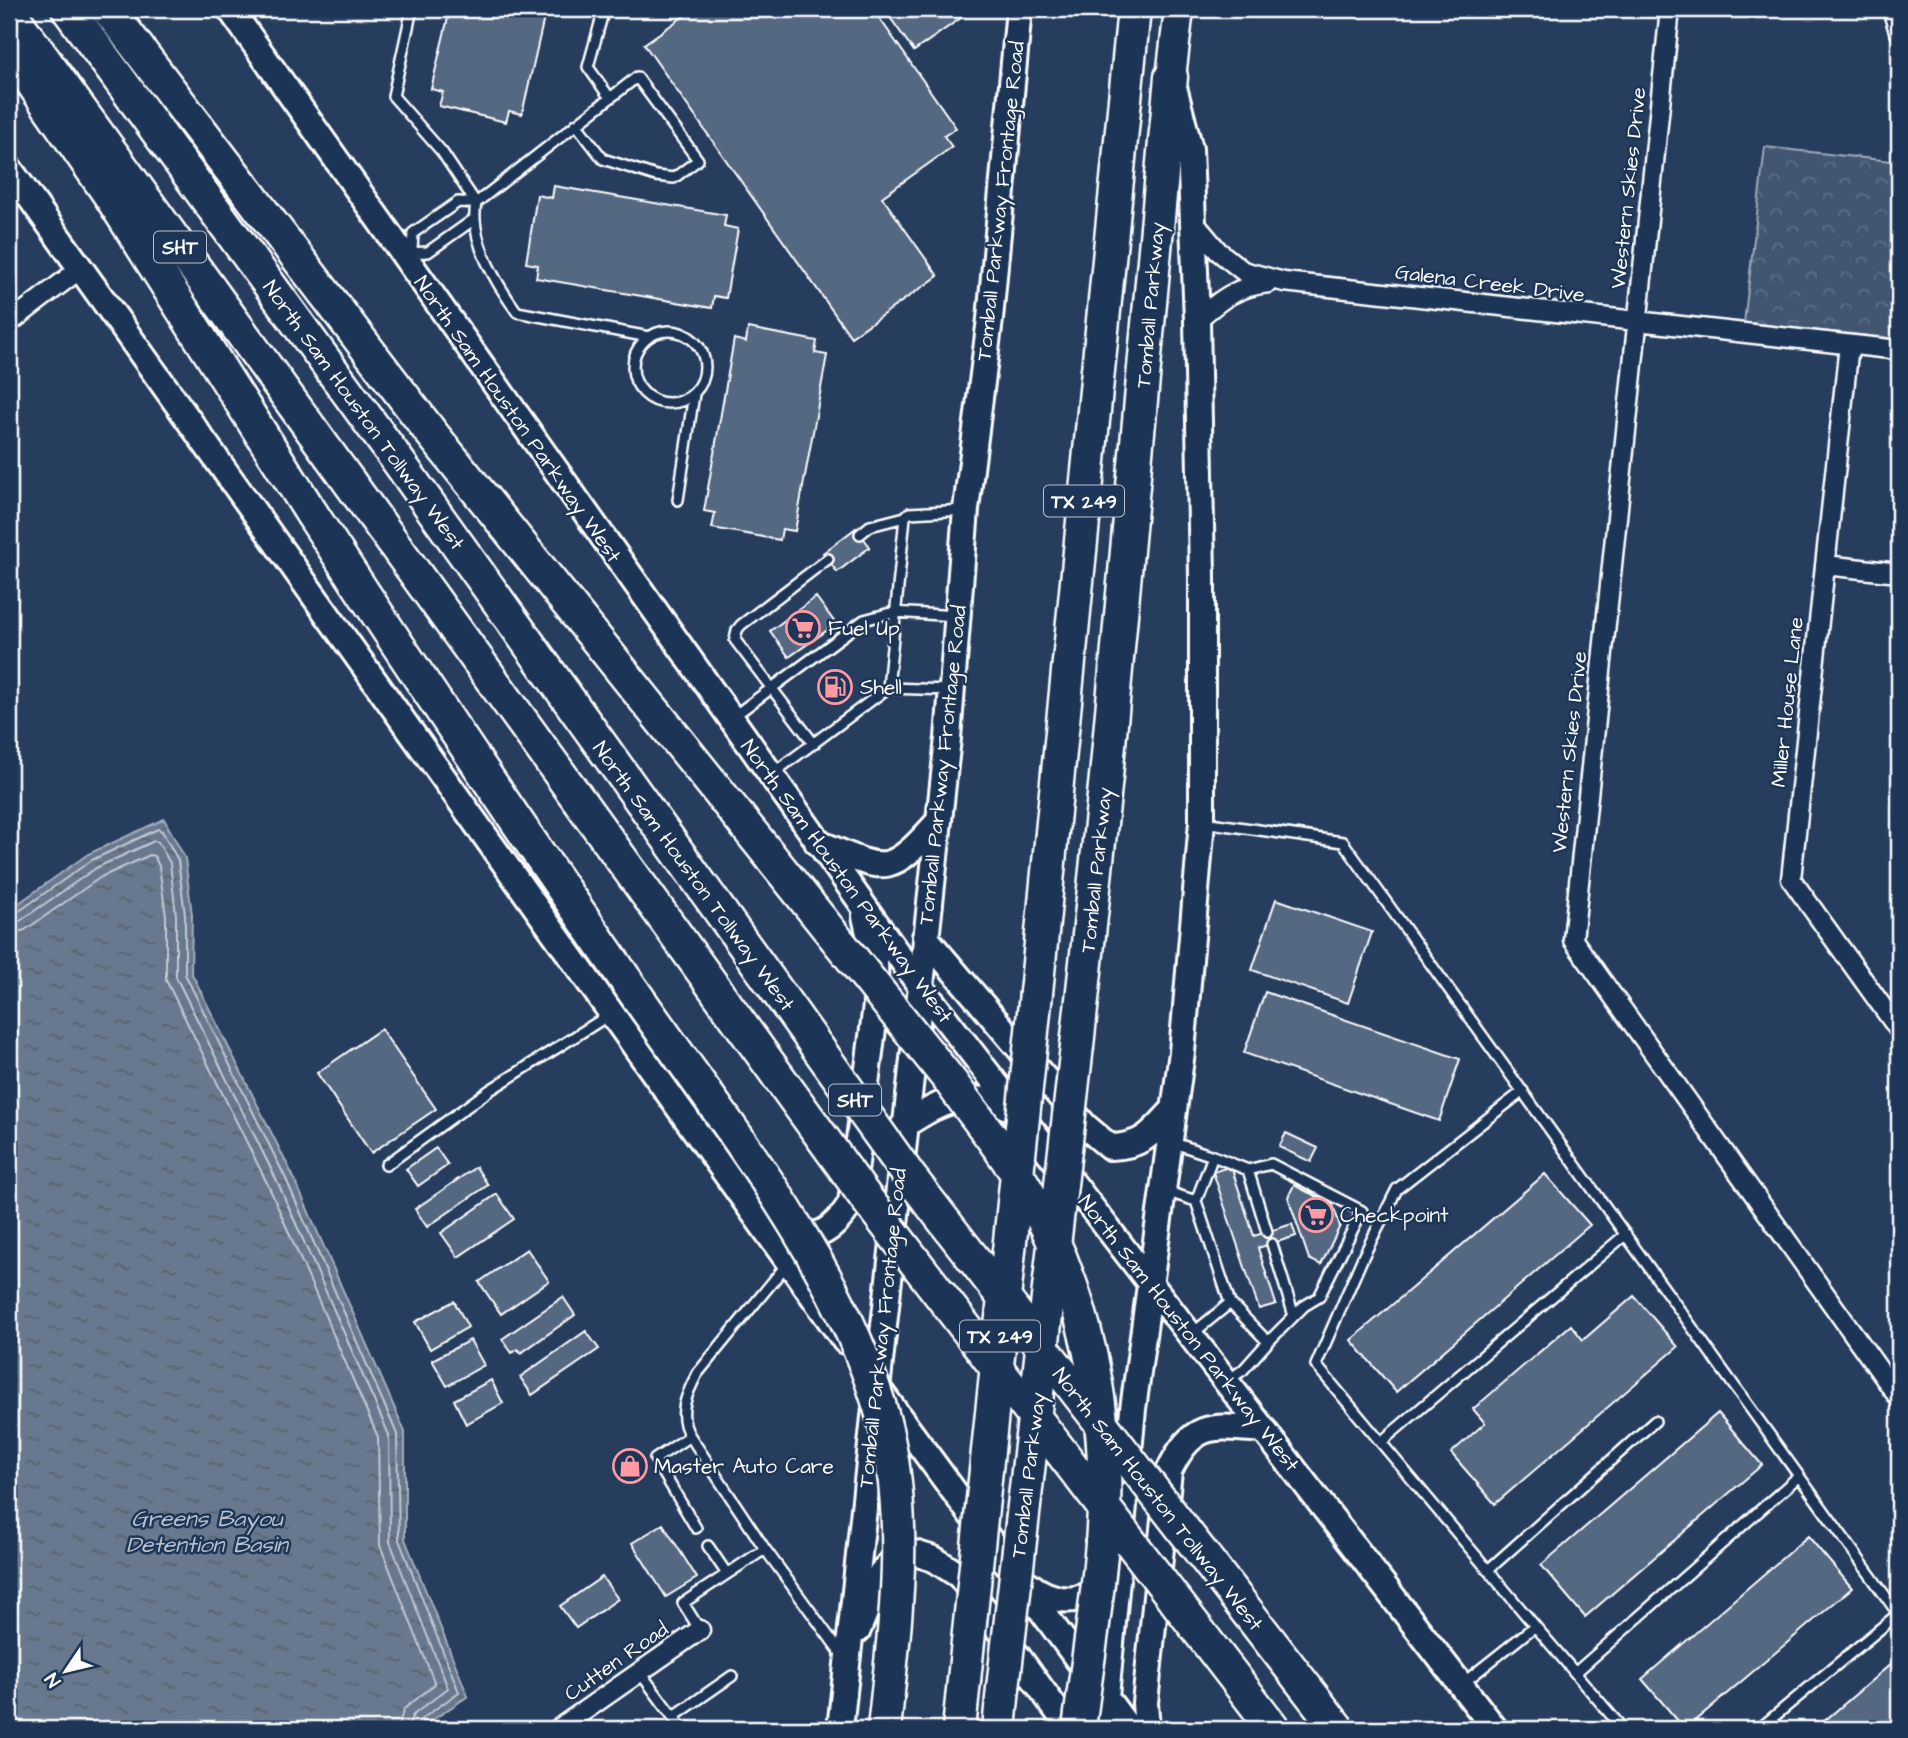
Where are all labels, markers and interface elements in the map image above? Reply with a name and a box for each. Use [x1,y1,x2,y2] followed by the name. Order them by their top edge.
[969,40,1034,363] street label: Tomball Parkway Frontage Road
[1603,86,1654,290] street label: Western Skies Drive
[1129,220,1174,389] street label: Tomball Parkway
[154,232,206,262] road number: SHT
[1394,257,1586,310] street label: Galena Creek Drive
[405,270,628,570] street label: North Sam Houston Parkway West
[254,275,472,558] street label: North Sam Houston Tollway West
[1044,486,1124,516] road number: TX 249
[911,604,976,927] street label: Tomball Parkway Frontage Road
[784,609,822,647] supermarket icon: Fuel Up
[828,614,900,644] place label: Fuel Up
[1764,615,1811,789] street label: Miller House Lane
[1544,650,1595,854] street label: Western Skies Drive
[816,668,854,706] fuel station icon: Shell
[860,673,902,702] place label: Shell
[732,734,960,1031] street label: North Sam Houston Parkway West
[584,736,802,1019] street label: North Sam Houston Tollway West
[1073,785,1122,955] street label: Tomball Parkway
[829,1084,881,1116] road number: SHT
[851,1167,916,1490] street label: Tomball Parkway Frontage Road
[1070,1189,1306,1479] street label: North Sam Houston Parkway West
[1297,1196,1335,1234] supermarket icon: Checkpoint
[1340,1201,1449,1231] place label: Checkpoint
[960,1320,1040,1352] road number: TX 249
[1044,1362,1270,1639] street label: North Sam Houston Tollway West
[1004,1390,1055,1560] street label: Tomball Parkway
[611,1447,649,1485] shop icon: Master Auto Care
[654,1452,834,1481] place label: Master Auto Care
[126,1503,290,1561] water label: Greens Bayou Detention Basin
[558,1615,674,1708] street label: Cutten Road
[32,1636,102,1706] north arrow
[39,1667,68,1693] text: N

